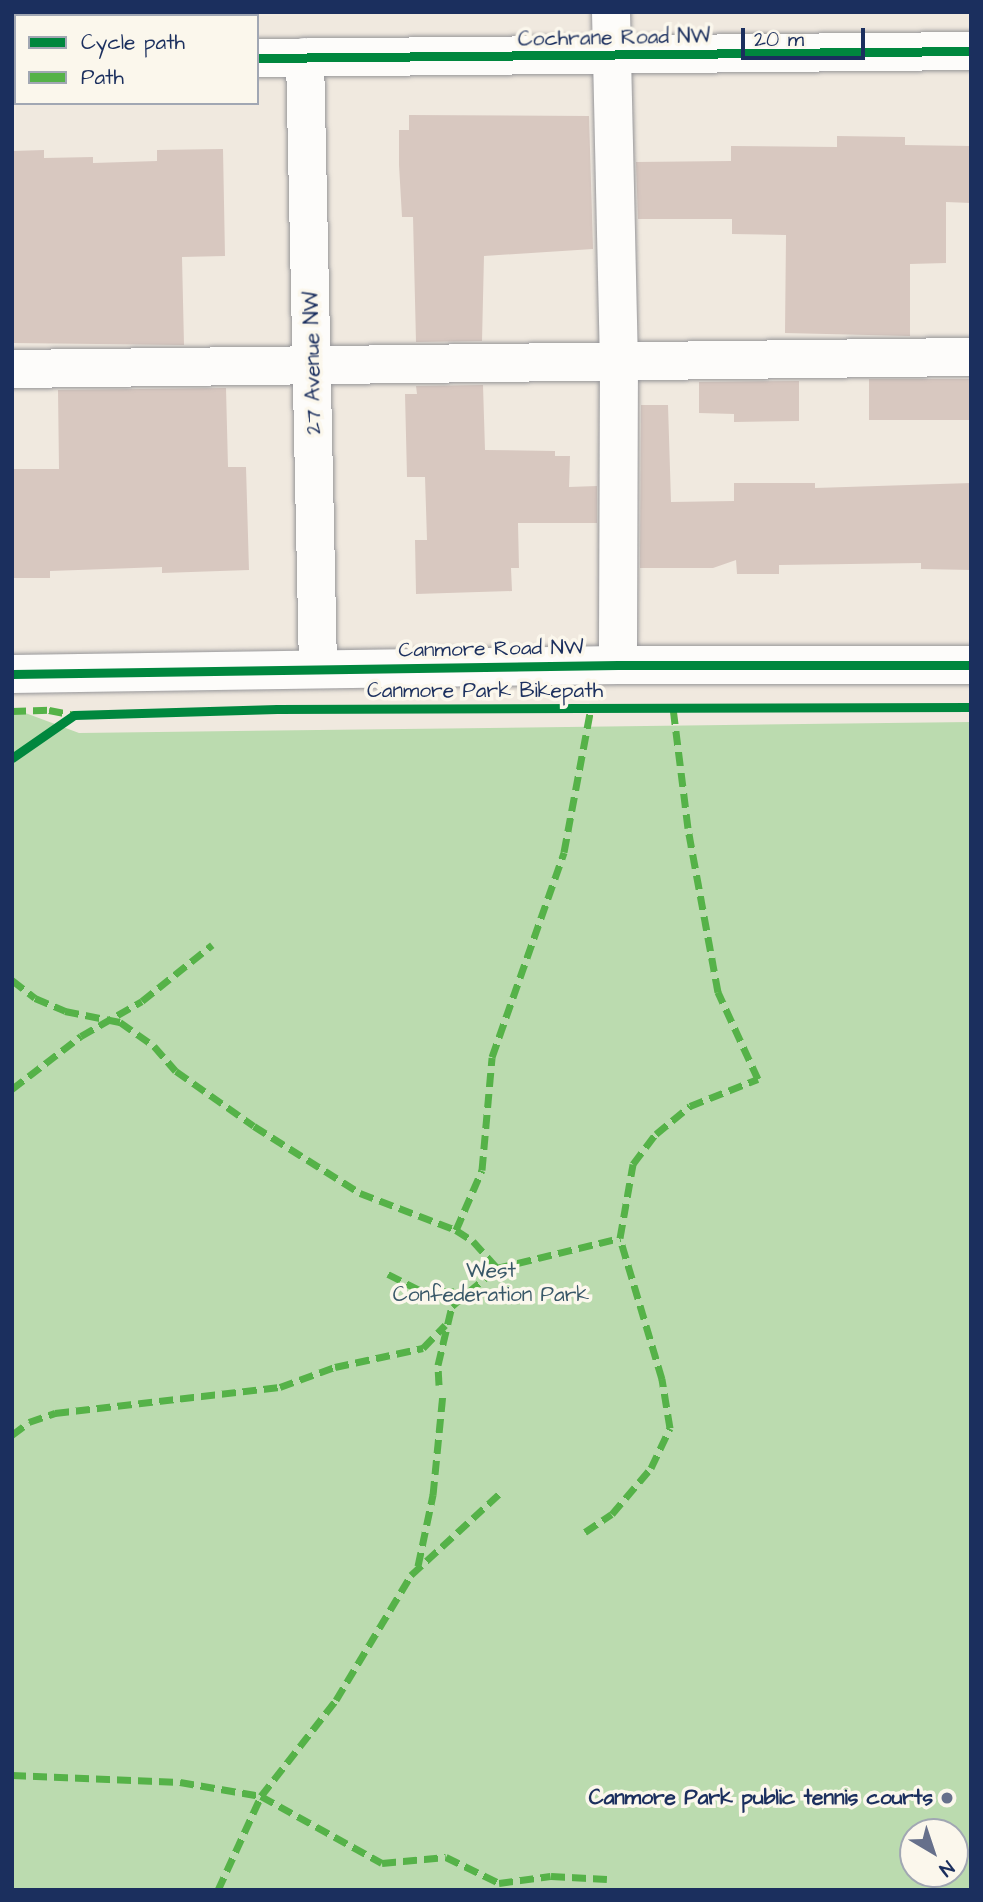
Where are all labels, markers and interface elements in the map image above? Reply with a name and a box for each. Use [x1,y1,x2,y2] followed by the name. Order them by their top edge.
[14,14,259,105] legend
[745,14,869,58] scale bar
[518,24,710,52] street label: Cochrane Road NW
[754,25,804,54] text: 20 m
[81,28,185,57] text: Cycle path
[81,63,124,92] text: Path
[299,291,327,435] street label: 27 Avenue NW
[398,635,584,663] street label: Canmore Road NW
[367,678,603,704] street label: Canmore Park Bikepath
[393,1258,589,1308] park label: West Confederation Park
[589,1785,933,1811] place label: Canmore Park public tennis courts
[939,1790,955,1806] marker: Canmore Park public tennis courts
[899,1818,969,1888] north arrow
[933,1854,959,1882] text: N

